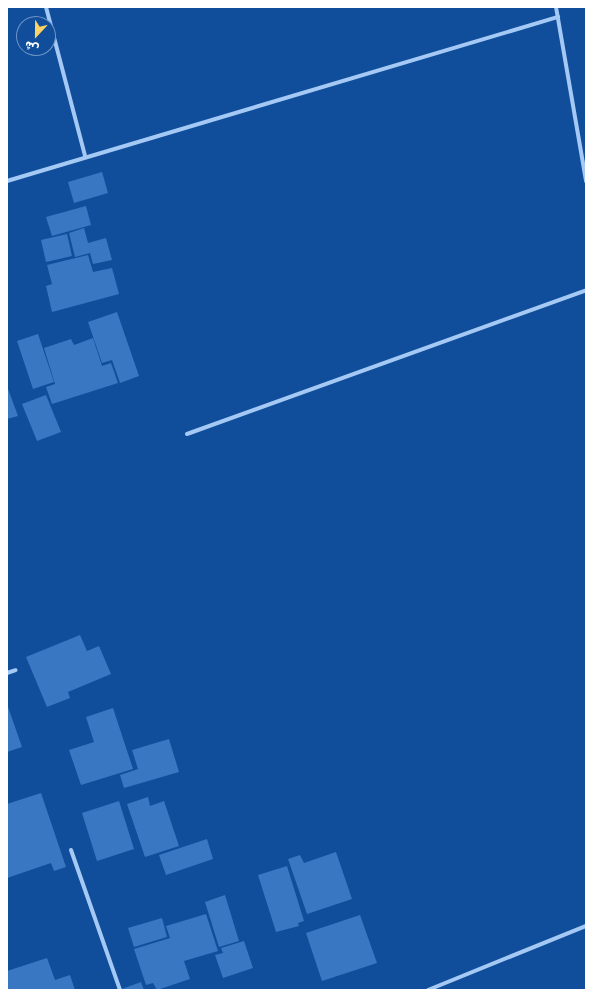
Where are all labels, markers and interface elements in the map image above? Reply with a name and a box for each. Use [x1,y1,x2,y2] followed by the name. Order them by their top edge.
[16,16,56,56] north arrow
[23,38,41,55] text: ش

